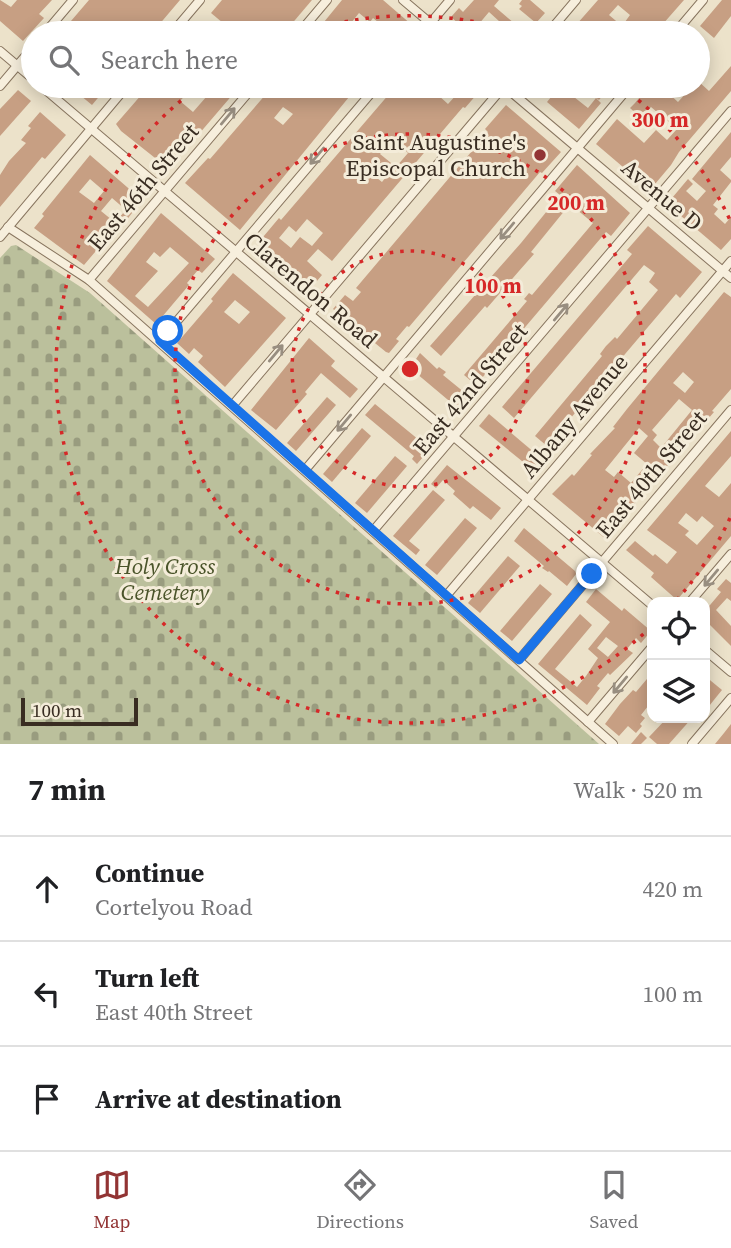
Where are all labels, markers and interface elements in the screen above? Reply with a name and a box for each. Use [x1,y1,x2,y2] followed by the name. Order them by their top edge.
[21,21,710,98] search box
[45,41,83,79] icon: search
[101,42,238,78] text: Search here
[631,105,689,134] text: 300 m
[220,108,236,126] one-way arrow
[80,116,206,258] street label: East 46th Street
[345,126,526,184] place label: Saint Augustine's Episcopal Church
[309,147,325,165] one-way arrow
[532,147,548,163] marker: Saint Augustine's Episcopal Church
[614,152,710,238] street label: Avenue D
[547,188,605,217] text: 200 m
[499,222,515,240] one-way arrow
[238,225,384,355] street label: Clarendon Road
[464,271,522,300] text: 100 m
[553,303,569,321] one-way arrow
[152,315,183,346] route start
[405,316,535,462] street label: East 42nd Street
[268,345,284,363] one-way arrow
[513,347,635,485] street label: Albany Avenue
[398,357,422,381] centre of rings
[588,403,714,545] street label: East 40th Street
[336,414,352,432] one-way arrow
[114,550,216,608] park label: Holy Cross Cemetery
[576,558,607,589] route end
[703,569,718,587] one-way arrow
[647,597,710,723] map controls
[647,597,710,660] button: locate
[647,660,710,723] button: layers
[612,675,628,693] one-way arrow
[21,695,138,727] scale bar
[32,697,82,723] text: 100 m
[28,769,106,810] text: 7 min
[573,774,703,806] text: Walk · 520 m
[95,855,204,891] text: Continue
[28,870,66,908] icon: ahead
[642,873,703,905] text: 420 m
[95,891,253,923] text: Cortelyou Road
[95,960,199,996] text: Turn left
[28,975,66,1013] icon: left
[642,978,703,1010] text: 100 m
[95,996,253,1028] text: East 40th Street
[28,1080,66,1118] icon: arrive
[95,1081,342,1117] text: Arrive at destination
[93,1166,131,1234] tab: Map
[316,1166,404,1234] tab: Directions
[590,1166,638,1234] tab: Saved

